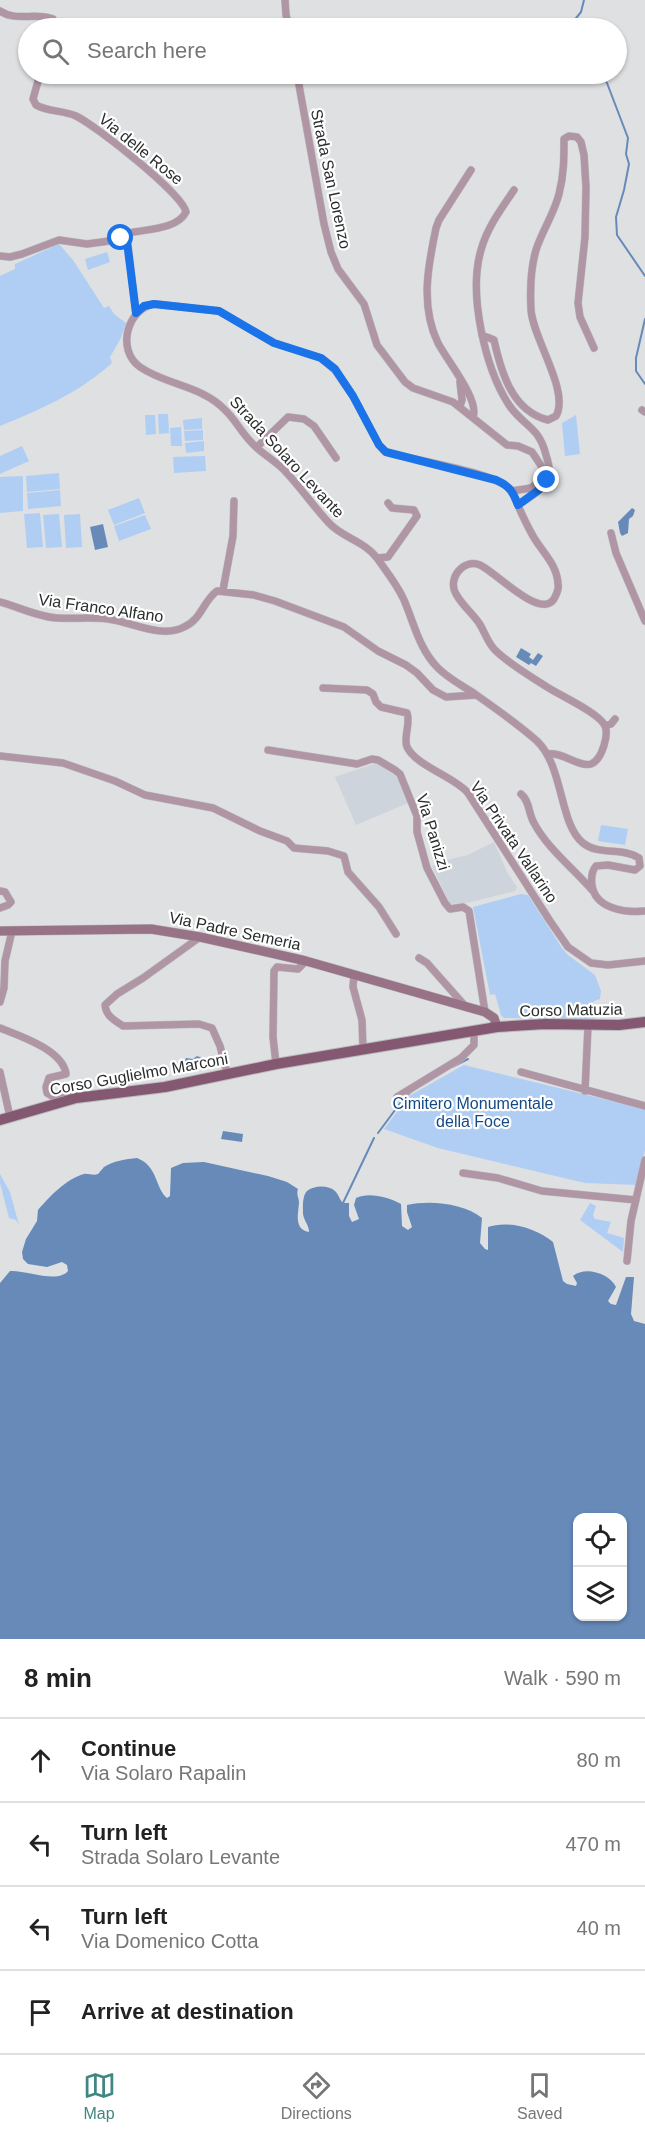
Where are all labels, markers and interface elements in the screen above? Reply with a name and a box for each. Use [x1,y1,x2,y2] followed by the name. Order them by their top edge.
[18,18,627,84] search box
[39,35,72,68] icon: search
[87,38,207,63] text: Search here
[308,108,354,250] street label: Strada San Lorenzo
[96,110,186,188] street label: Via delle Rose
[107,224,133,250] route start
[226,393,348,521] street label: Strada Solaro Levante
[533,466,559,492] route end
[37,591,165,625] street label: Via Franco Alfano
[467,778,561,906] street label: Via Privata Vallarino
[413,792,453,872] street label: Via Panizzi
[168,909,302,953] street label: Via Padre Semeria
[519,1001,623,1019] street label: Corso Matuzia
[49,1050,229,1098] street label: Corso Guglielmo Marconi
[393,1095,554,1130] park label: Cimitero Monumentale della Foce
[573,1513,627,1621] map controls
[573,1513,627,1567] button: locate
[573,1567,627,1621] button: layers
[24,1663,92,1693] text: 8 min
[504,1667,621,1689] text: Walk · 590 m
[81,1736,176,1761] text: Continue
[24,1744,57,1777] icon: ahead
[577,1749,621,1771] text: 80 m
[81,1762,246,1784] text: Via Solaro Rapalin
[81,1820,167,1845] text: Turn left
[24,1828,57,1861] icon: left
[565,1833,621,1855] text: 470 m
[81,1846,280,1868] text: Strada Solaro Levante
[81,1904,167,1929] text: Turn left
[24,1912,57,1945] icon: left
[577,1917,621,1939] text: 40 m
[81,1930,259,1952] text: Via Domenico Cotta
[24,1996,57,2029] icon: arrive
[81,1999,294,2024] text: Arrive at destination
[83,2069,116,2123] tab: Map
[281,2069,352,2123] tab: Directions
[517,2069,562,2123] tab: Saved

